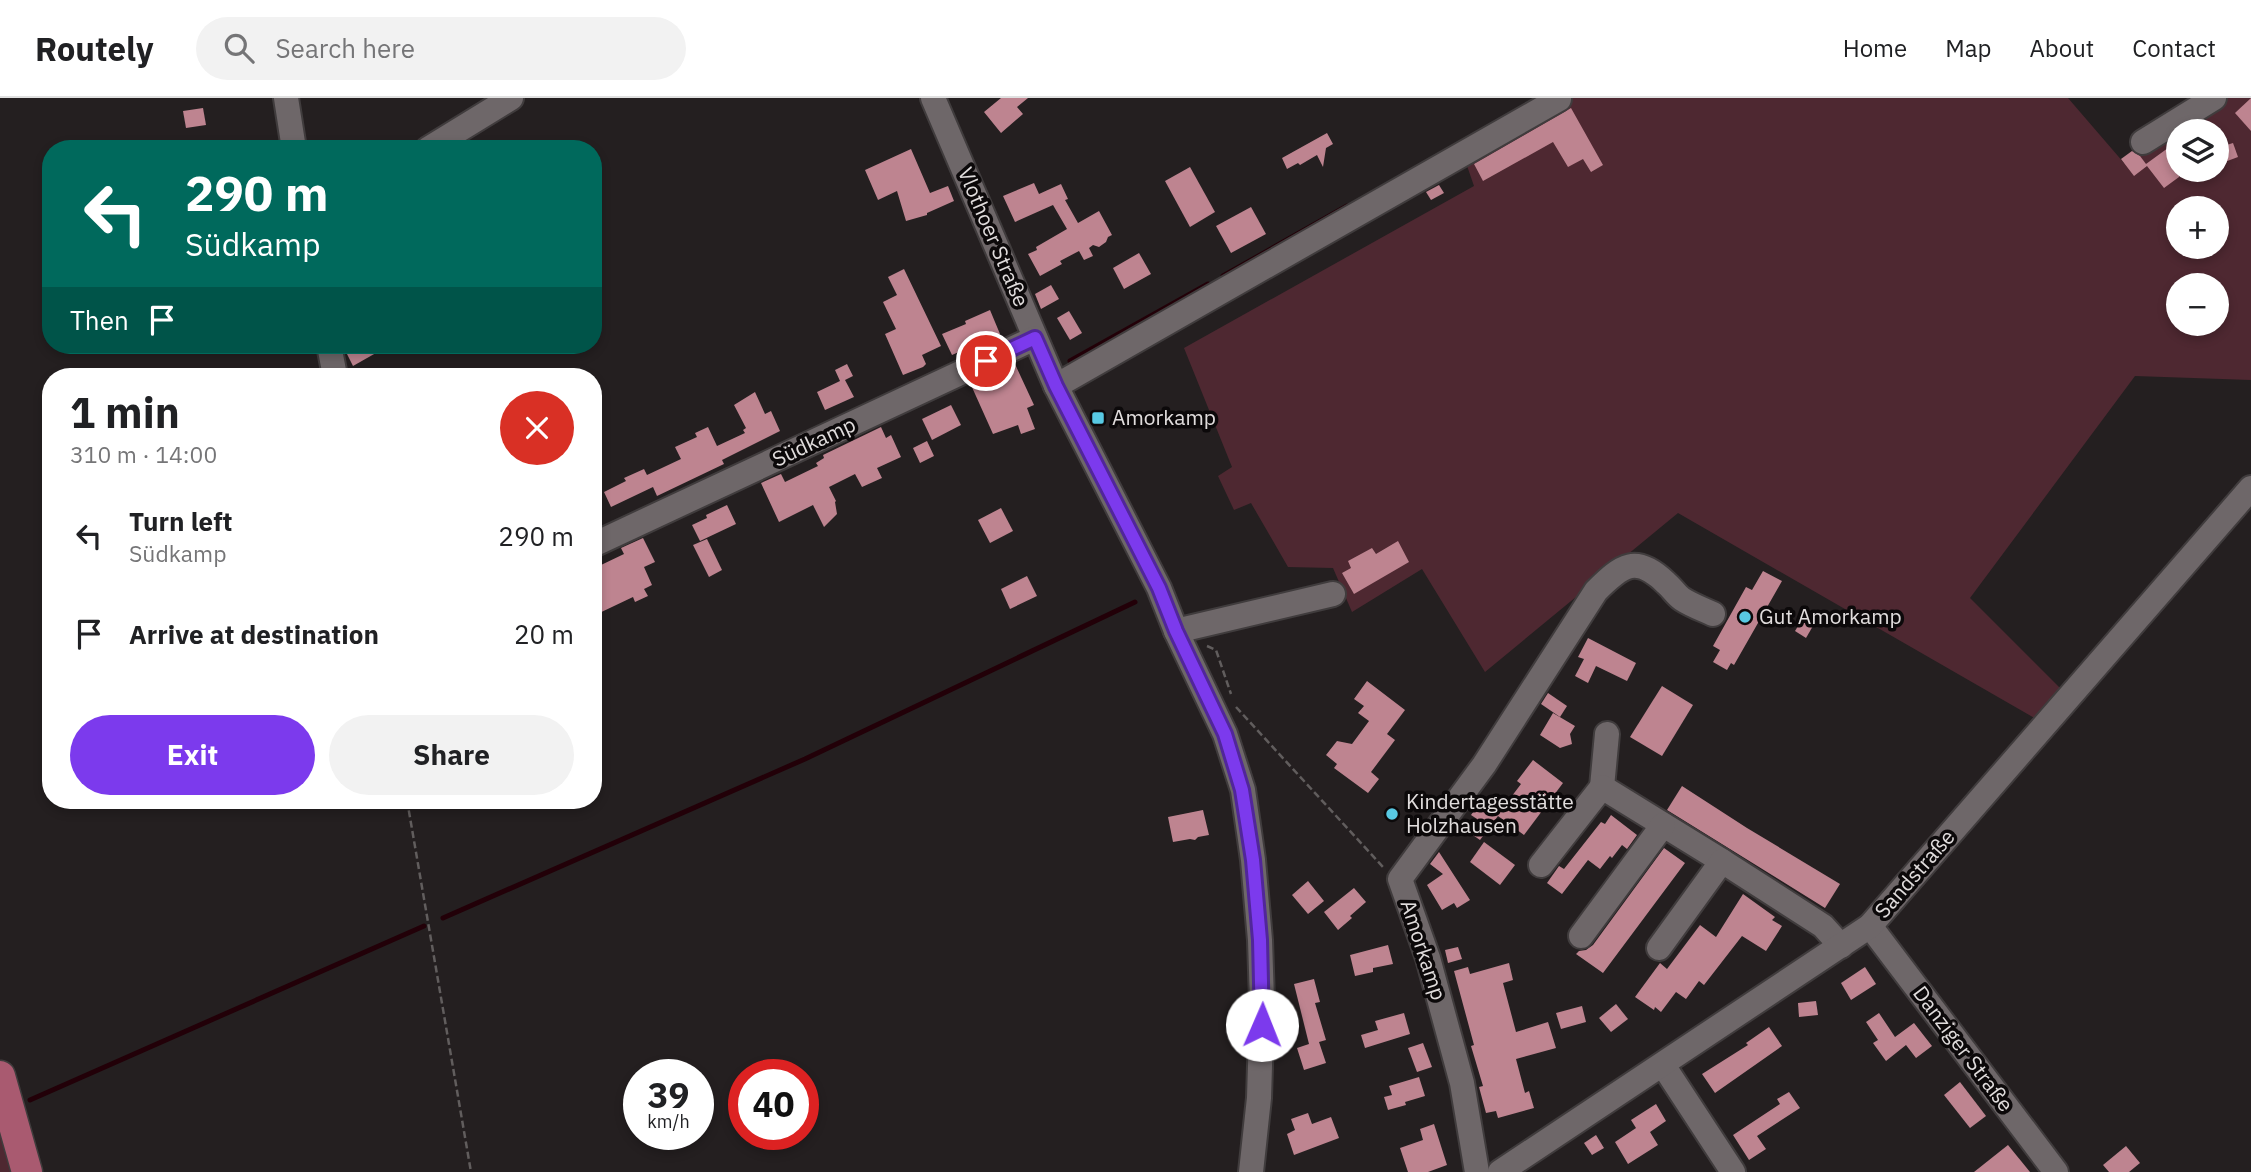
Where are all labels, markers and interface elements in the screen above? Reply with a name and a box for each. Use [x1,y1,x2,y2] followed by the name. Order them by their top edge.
[196,17,686,80] search box
[35,27,154,70] text: Routely
[220,29,258,67] icon: search
[276,31,415,65] text: Search here
[1843,32,1907,64] text: Home
[1945,32,1991,64] text: Map
[2029,32,2094,64] text: About
[2132,32,2216,64] text: Contact
[2166,119,2229,336] map controls
[2166,119,2229,182] button: layers
[185,161,329,224] text: 290 m
[952,163,1036,311] street label: Vlothoer Straße
[70,168,161,259] icon: left
[2166,196,2229,259] button: +
[185,223,321,265] text: Südkamp
[2166,273,2229,336] button: −
[143,301,181,339] icon: arrive
[70,303,129,337] text: Then
[956,331,1016,391] pin
[967,342,1005,380] icon: arrive
[70,385,180,440] text: 1 min
[500,391,574,465] button: close
[1112,403,1216,431] place label: Amorkamp
[767,410,860,473] street label: Südkamp
[1090,410,1106,426] marker: Amorkamp
[70,439,217,469] text: 310 m · 14:00
[129,504,232,538] text: Turn left
[70,517,108,555] icon: left
[498,519,574,553] text: 290 m
[129,538,226,568] text: Südkamp
[1759,602,1902,630] place label: Gut Amorkamp
[1737,609,1753,625] marker: Gut Amorkamp
[70,615,108,653] icon: arrive
[129,617,379,651] text: Arrive at destination
[514,617,574,651] text: 20 m
[70,715,315,795] button: Exit
[329,715,574,795] button: Share
[1406,787,1574,839] place label: Kindertagesstätte Holzhausen
[1384,806,1400,822] marker: Kindertagesstätte Holzhausen
[1868,823,1960,924] street label: Sandstraße
[1395,896,1453,1003] street label: Amorkamp
[1907,980,2020,1117] street label: Danziger Straße
[1225,988,1299,1062] position arrow
[728,1059,819,1150] speed limit sign: 40
[647,1072,690,1118] text: 39
[647,1110,690,1133] text: km/h

